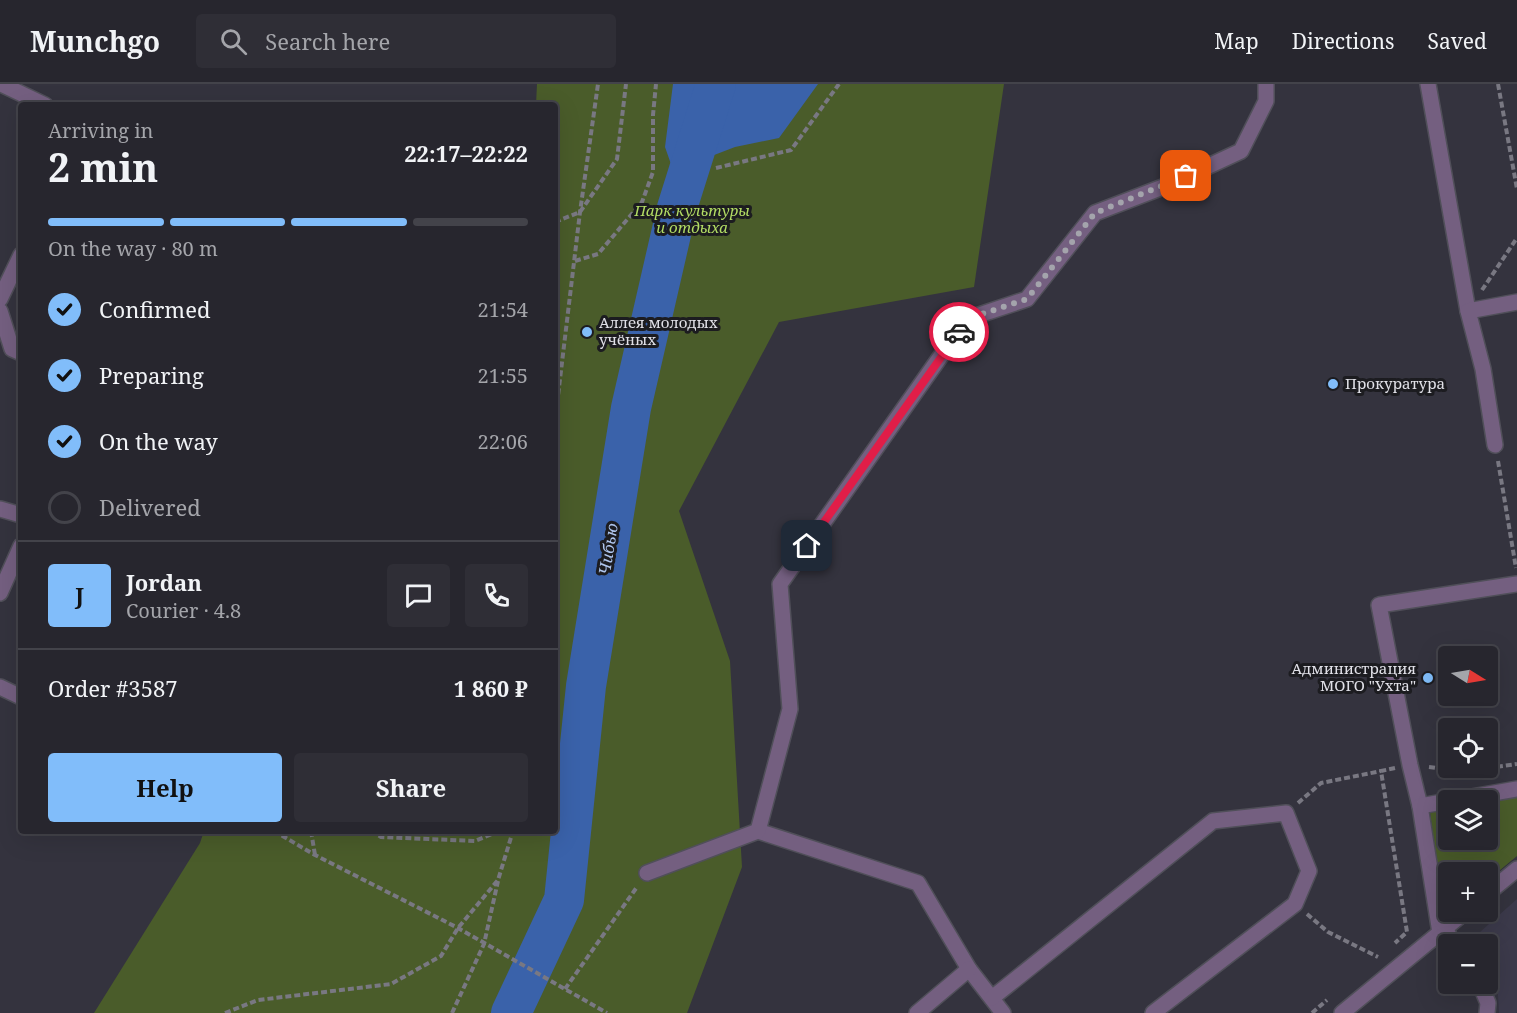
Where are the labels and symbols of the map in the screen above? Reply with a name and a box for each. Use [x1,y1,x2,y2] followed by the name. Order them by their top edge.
[1160,150,1211,201] pin
[633,200,750,237] park label: Парк культуры и отдыха
[929,302,989,362] courier
[599,312,718,349] place label: Аллея молодых учёных
[580,325,594,339] marker: Аллея молодых учёных
[1345,373,1445,393] place label: Прокуратура
[1326,377,1340,391] marker: Прокуратура
[781,520,832,571] pin
[593,521,623,576] water label: Чибью
[1438,646,1498,706] north arrow
[1291,658,1416,695] place label: Администрация МОГО "Ухта"
[1421,671,1435,685] marker: Администрация МОГО "Ухта"

